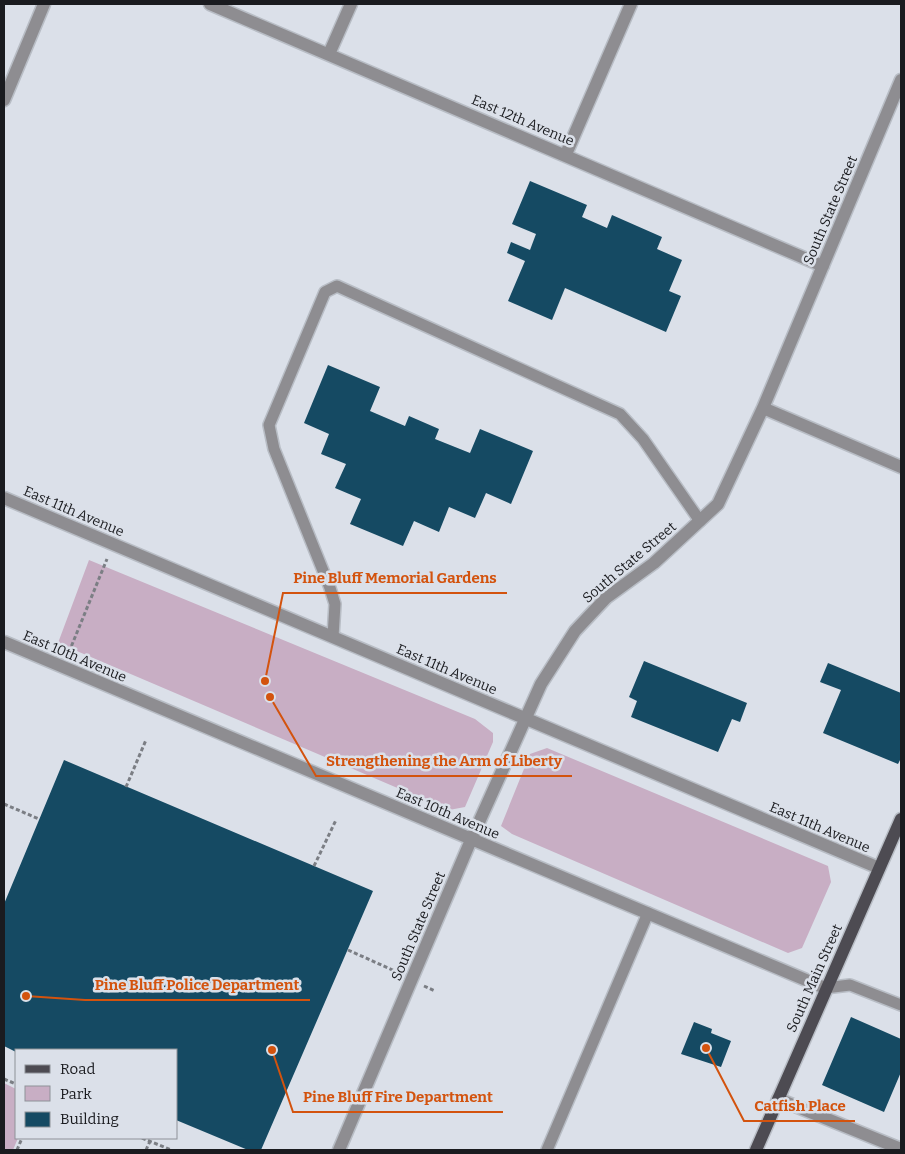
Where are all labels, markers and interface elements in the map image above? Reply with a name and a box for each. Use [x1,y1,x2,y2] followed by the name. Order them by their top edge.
[469,91,577,150] street label: East 12th Avenue
[800,153,861,267] street label: South State Street
[21,483,127,540] street label: East 11th Avenue
[579,518,680,607] street label: South State Street
[283,563,507,593] callout: Pine Bluff Memorial Gardens
[293,569,497,587] text: Pine Bluff Memorial Gardens
[20,627,129,686] street label: East 10th Avenue
[394,641,500,698] street label: East 11th Avenue
[316,746,572,776] callout: Strengthening the Arm of Liberty
[326,752,563,770] text: Strengthening the Arm of Liberty
[393,784,502,843] street label: East 10th Avenue
[767,799,873,856] street label: East 11th Avenue
[388,869,449,983] street label: South State Street
[783,921,846,1035] street label: South Main Street
[85,970,310,1000] callout: Pine Bluff Police Department
[95,976,299,994] text: Pine Bluff Police Department
[15,1049,178,1139] legend
[60,1060,95,1078] text: Road
[293,1082,503,1112] callout: Pine Bluff Fire Department
[60,1085,92,1103] text: Park
[303,1088,493,1106] text: Pine Bluff Fire Department
[744,1091,855,1121] callout: Catfish Place
[754,1097,846,1115] text: Catfish Place
[60,1110,119,1128] text: Building

